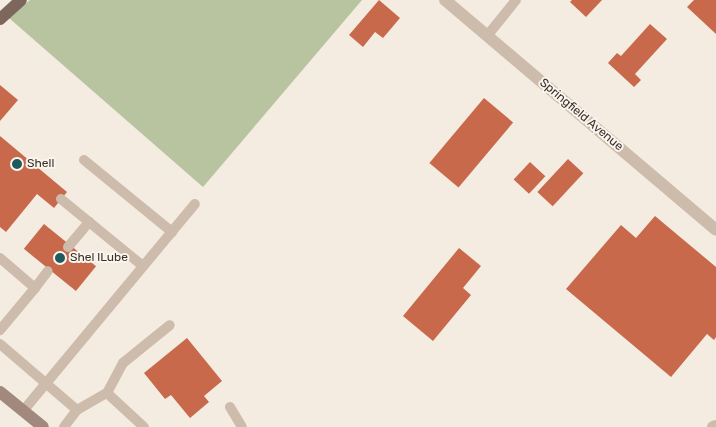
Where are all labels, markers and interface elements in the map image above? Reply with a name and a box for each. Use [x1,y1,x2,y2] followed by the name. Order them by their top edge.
[536,76,626,154] street label: Springfield Avenue
[27,157,54,171] place label: Shell
[11,158,23,170] marker: Shell
[70,251,128,265] place label: Shel lLube
[54,252,66,264] marker: Shel lLube

